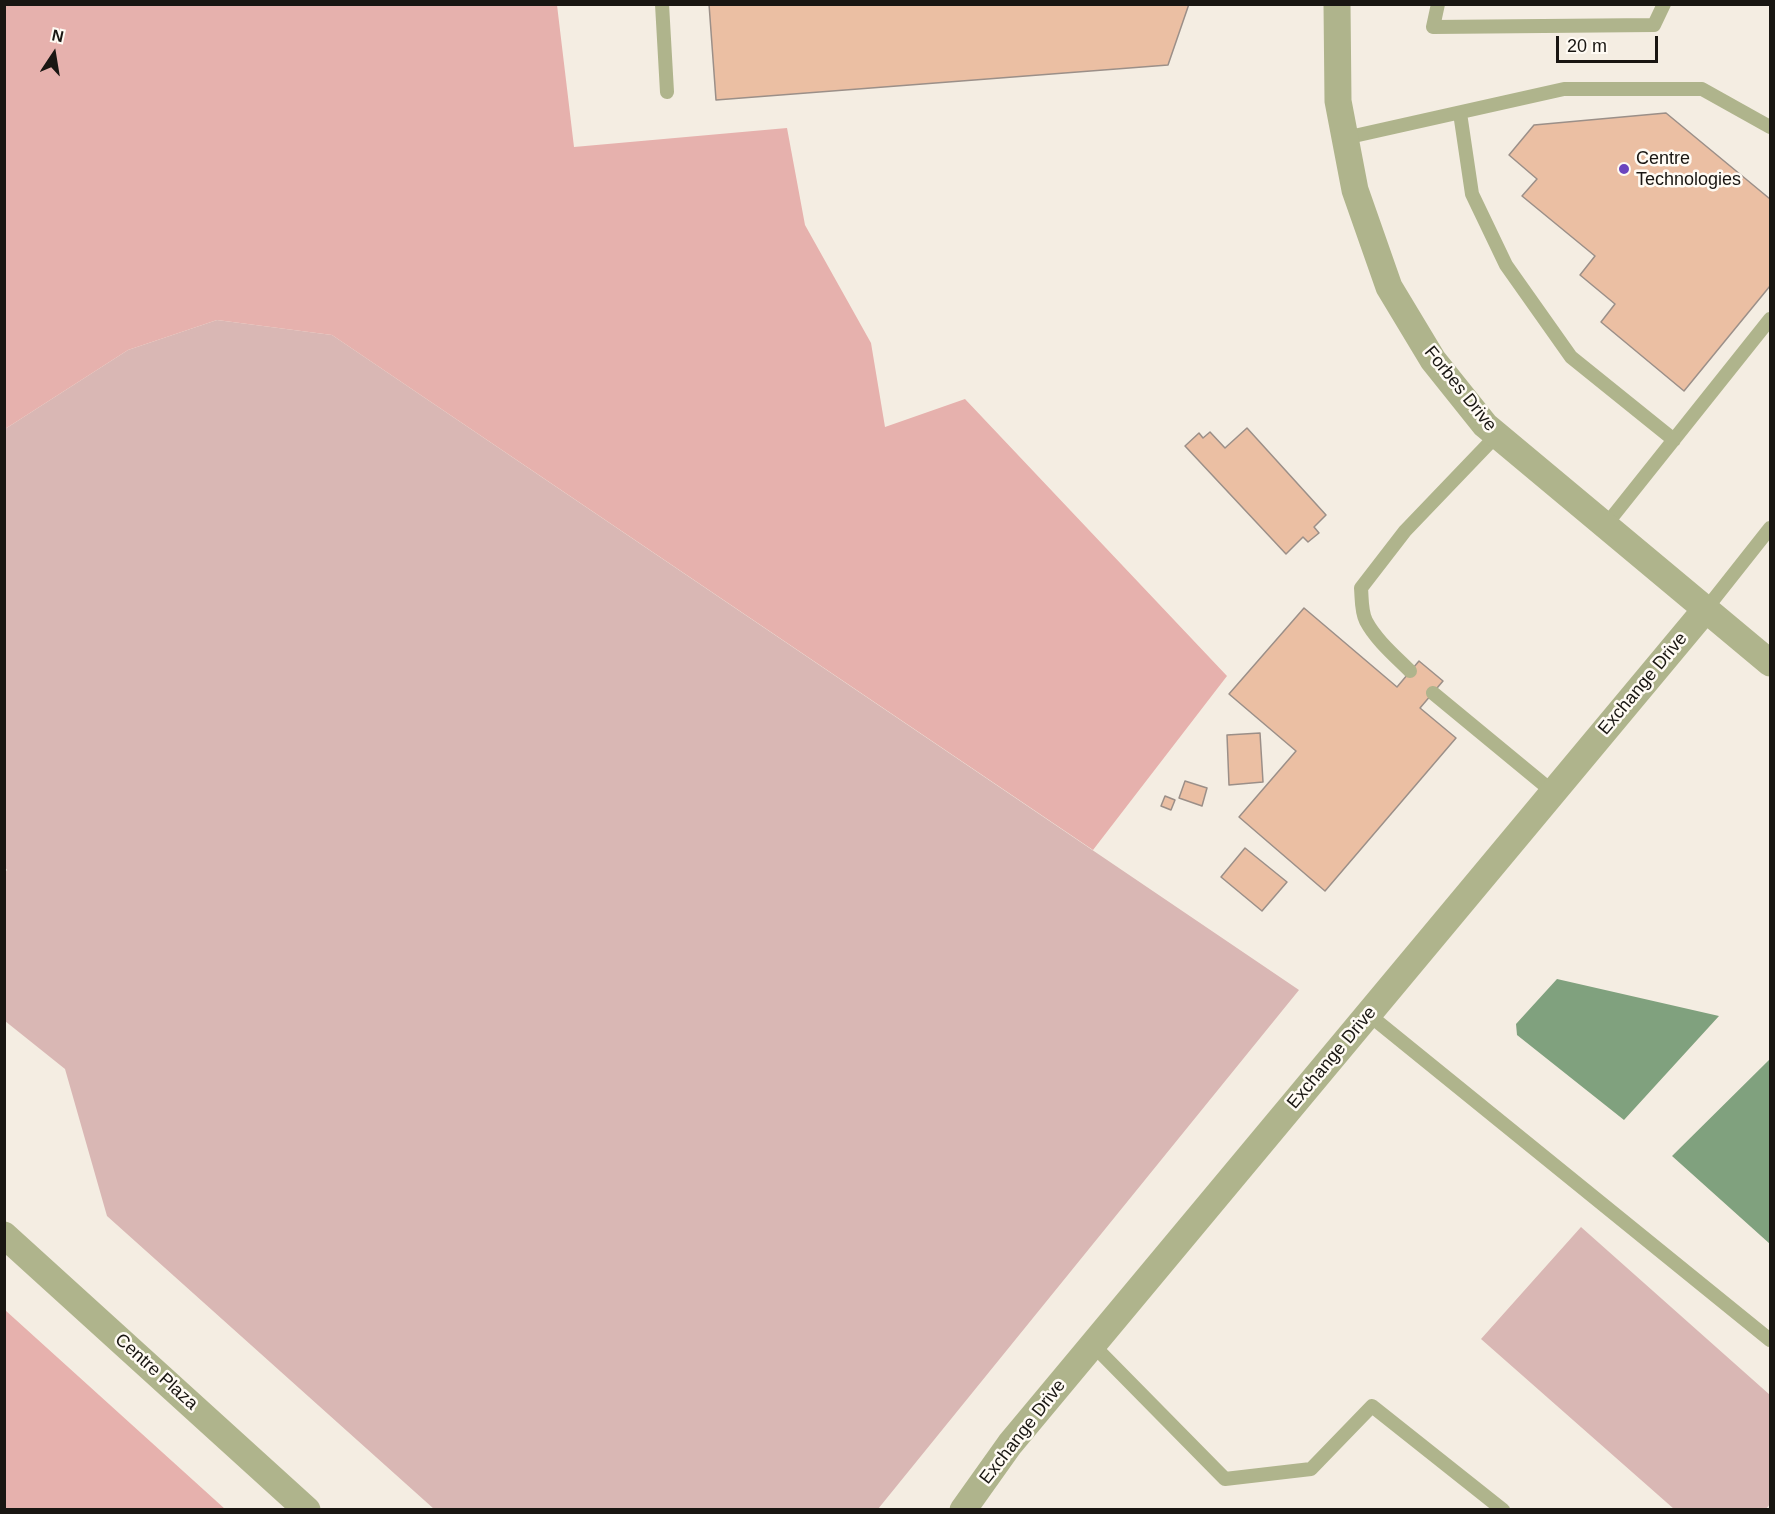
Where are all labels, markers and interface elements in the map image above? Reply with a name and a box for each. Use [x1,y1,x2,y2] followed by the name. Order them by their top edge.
[24,24,84,84] north arrow
[1559,24,1661,62] scale bar
[50,26,65,45] text: N
[1567,36,1607,56] text: 20 m
[1636,148,1741,190] place label: Centre Technologies
[1617,162,1631,176] marker: Centre Technologies
[1419,342,1501,436] street label: Forbes Drive
[1594,628,1692,740] street label: Exchange Drive
[1283,1002,1381,1114] street label: Exchange Drive
[110,1329,202,1415] street label: Centre Plaza
[975,1375,1071,1489] street label: Exchange Drive

